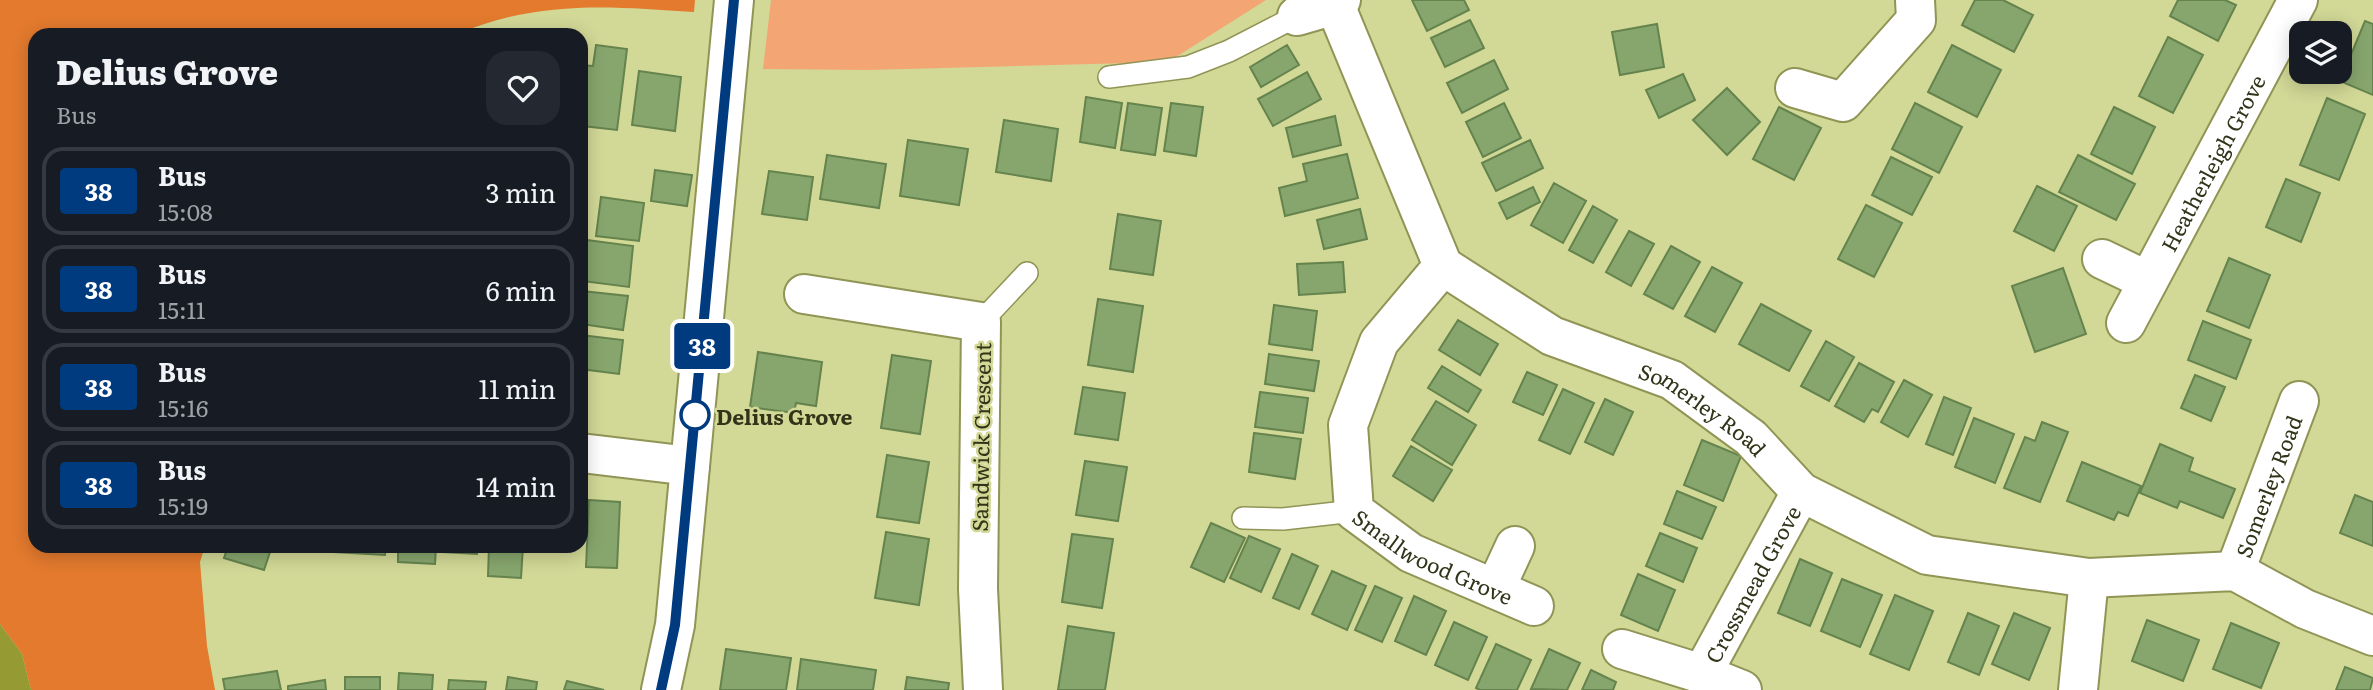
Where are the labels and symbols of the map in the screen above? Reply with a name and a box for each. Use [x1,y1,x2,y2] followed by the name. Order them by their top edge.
[2152,68,2271,256] street label: Heatherleigh Grove
[670,323,734,369] line badge: 38
[963,342,997,532] street label: Sandwick Crescent
[1635,354,1775,462] street label: Somerley Road
[680,400,710,430] marker: Delius Grove
[716,400,853,431] place label: Delius Grove
[2226,410,2308,561] street label: Somerley Road
[1696,499,1807,668] street label: Crossmead Grove
[1347,500,1518,611] street label: Smallwood Grove

